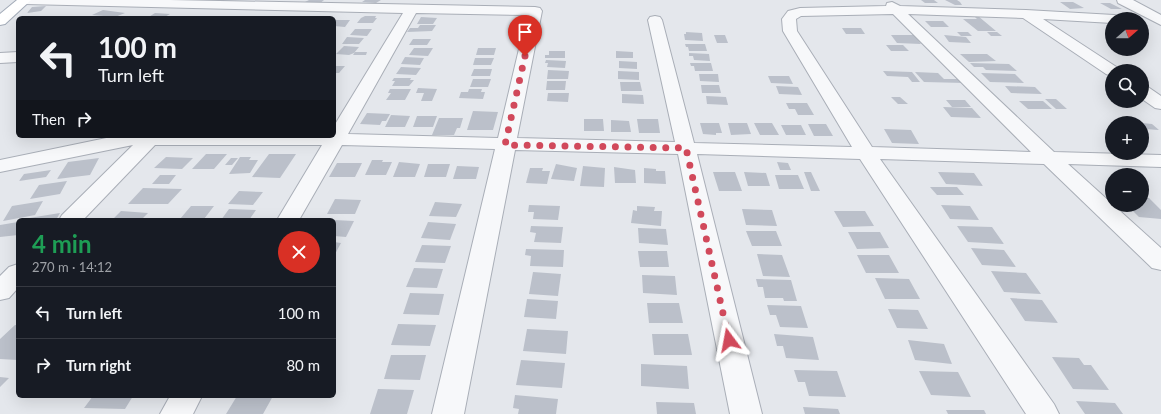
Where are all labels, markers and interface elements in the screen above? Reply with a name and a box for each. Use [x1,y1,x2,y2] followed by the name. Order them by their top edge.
[1105,12,1149,56] north arrow
[1105,12,1149,212] map controls
[508,15,542,56] pin
[514,21,536,43] icon: arrive
[98,30,177,64] text: 100 m
[32,32,84,84] icon: left
[98,64,164,86] text: Turn left
[1105,64,1149,108] button: search
[73,108,95,130] icon: right
[32,110,65,128] text: Then
[1105,116,1149,160] button: +
[1105,168,1149,212] button: −
[32,229,92,258] text: 4 min
[278,231,320,273] button: close
[32,259,112,275] text: 270 m · 14:12
[32,302,54,324] icon: left
[66,304,122,322] text: Turn left
[278,304,320,322] text: 100 m
[708,319,750,361] position arrow
[32,354,54,376] icon: right
[66,356,131,374] text: Turn right
[286,356,320,374] text: 80 m

